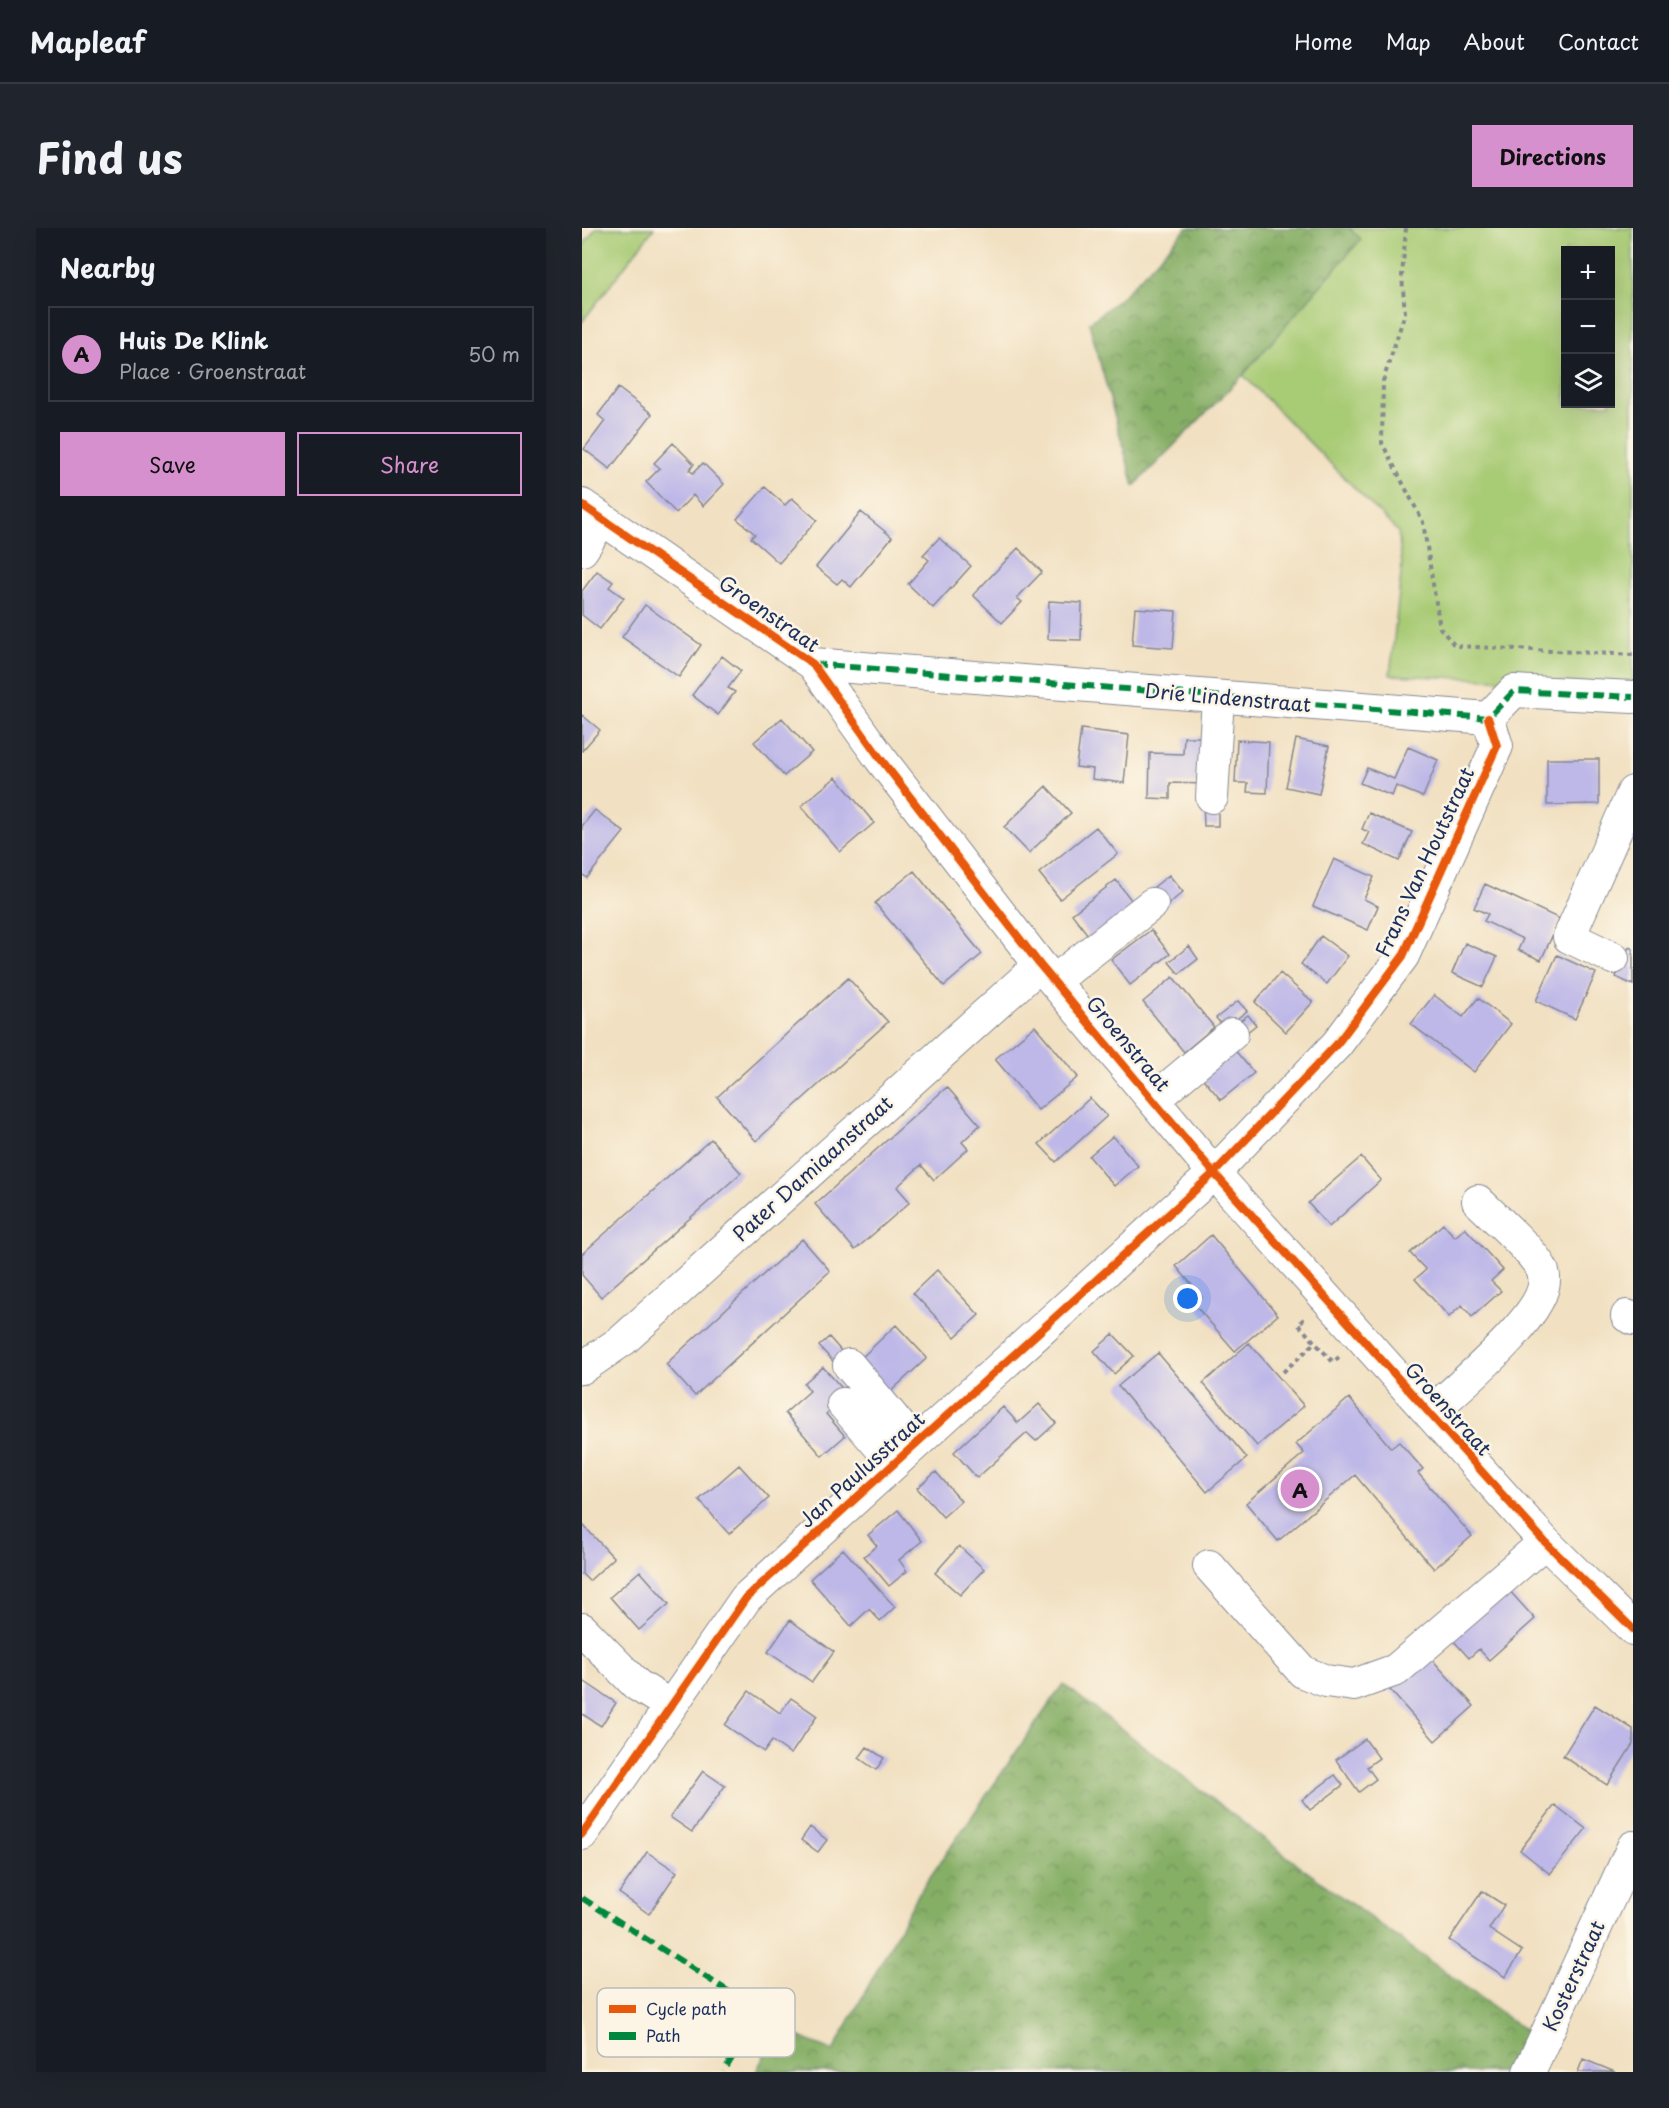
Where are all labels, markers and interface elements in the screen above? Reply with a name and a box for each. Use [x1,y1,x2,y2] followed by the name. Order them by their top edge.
[30,20,146,63] text: Mapleaf
[1294,25,1353,57] text: Home
[1386,25,1431,57] text: Map
[1464,25,1525,57] text: About
[1558,25,1639,57] text: Contact
[36,125,183,188] text: Find us
[1472,125,1633,187] button: Directions
[1561,246,1615,408] map controls
[1561,246,1615,300] button: +
[60,248,155,287] text: Nearby
[1561,300,1615,354] button: −
[119,323,268,356] text: Huis De Klink
[74,339,89,369] text: A
[468,339,520,369] text: 50 m
[1561,354,1615,408] button: layers
[119,356,306,386] text: Place · Groenstraat
[60,432,285,496] button: Save
[297,432,522,496] button: Share
[713,567,826,659] street label: Groenstraat
[1144,675,1312,719] street label: Drie Lindenstraat
[1367,762,1481,961] street label: Frans Van Houtstraat
[1080,989,1178,1098] street label: Groenstraat
[726,1088,899,1248] street label: Pater Damiaanstraat
[1173,1284,1202,1313] your location
[1398,1355,1499,1462] street label: Groenstraat
[792,1404,931,1534] street label: Jan Paulusstraat
[1280,1466,1320,1512] pin: A
[1534,1915,1612,2036] street label: Kosterstraat
[597,1988,795,2057] legend
[646,1996,727,2020] text: Cycle path
[646,2023,681,2047] text: Path

